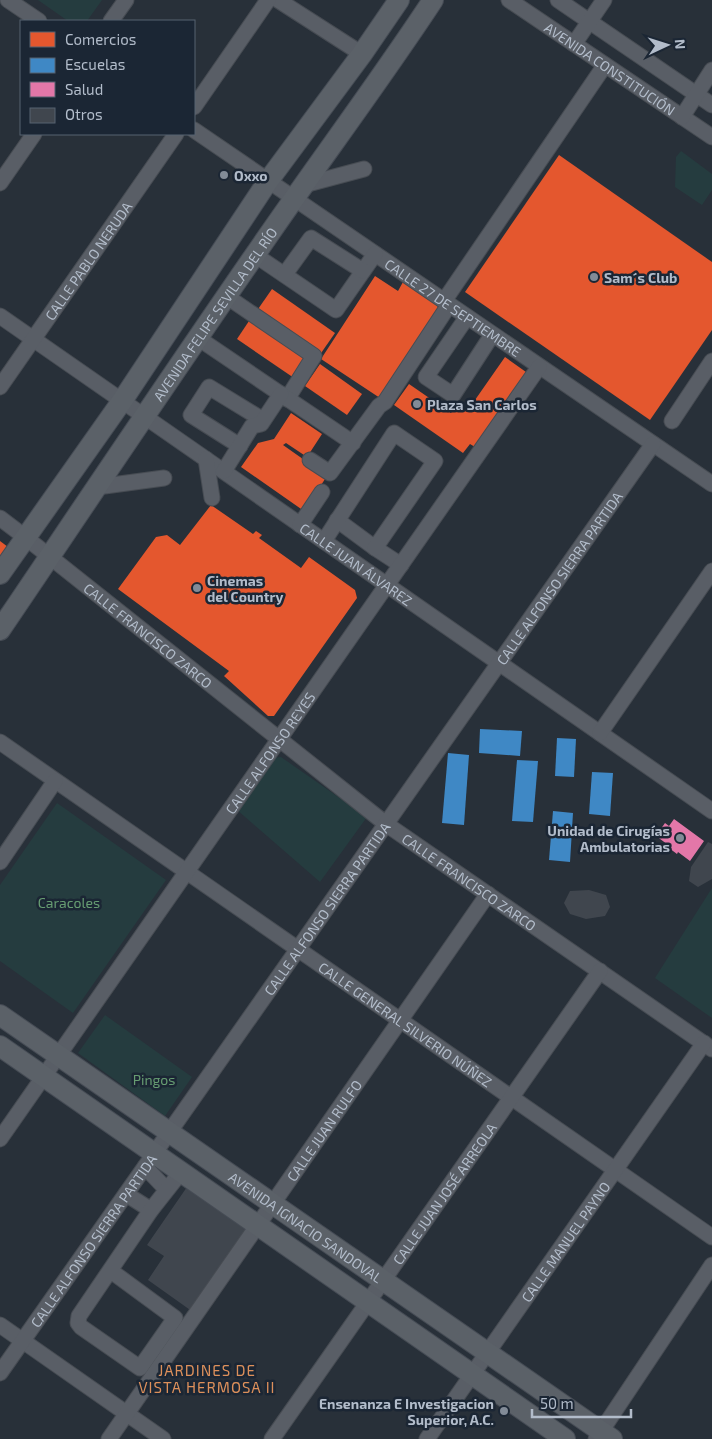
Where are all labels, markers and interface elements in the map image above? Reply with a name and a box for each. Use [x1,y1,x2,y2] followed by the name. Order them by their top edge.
[541,18,679,118] street label: AVENIDA CONSTITUCIÓN
[20,20,195,135] legend
[642,20,692,70] north arrow
[65,30,136,48] text: Comercios
[65,55,125,73] text: Escuelas
[65,80,103,98] text: Salud
[65,105,103,123] text: Otros
[234,167,268,184] place label: Oxxo
[218,169,230,181] marker: Oxxo
[41,198,135,323] street label: CALLE PABLO NERUDA
[149,224,280,404] street label: AVENIDA FELIPE SEVILLA DEL RÍO
[382,255,525,360] street label: CALLE 27 DE SEPTIEMBRE
[604,269,677,286] place label: Sam´s Club
[588,271,600,283] marker: Sam´s Club
[427,396,537,413] place label: Plaza San Carlos
[411,398,423,410] marker: Plaza San Carlos
[492,488,626,668] street label: CALLE ALFONSO SIERRA PARTIDA
[297,519,416,609] street label: CALLE JUAN ÁLVAREZ
[207,572,283,605] place label: Cinemas del Country
[81,579,216,691] street label: CALLE FRANCISCO ZARCO
[191,582,203,594] marker: Cinemas del Country
[221,688,318,817] street label: CALLE ALFONSO REYES
[260,818,393,998] street label: CALLE ALFONSO SIERRA PARTIDA
[547,822,670,855] place label: Unidad de Cirugías Ambulatorias
[399,829,540,934] street label: CALLE FRANCISCO ZARCO
[674,832,686,844] marker: Unidad de Cirugías Ambulatorias
[38,894,100,911] park label: Caracoles
[316,958,496,1090] street label: CALLE GENERAL SILVERIO NÚÑEZ
[133,1071,175,1088] park label: Pingos
[283,1076,365,1184] street label: CALLE JUAN RULFO
[389,1119,500,1267] street label: CALLE JUAN JOSÉ ARREOLA
[26,1150,160,1330] street label: CALLE ALFONSO SIERRA PARTIDA
[226,1168,386,1286] street label: AVENIDA IGNACIO SANDOVAL
[517,1178,613,1305] street label: CALLE MANUEL PAYNO
[138,1361,276,1396] district label: JARDINES DE VISTA HERMOSA II
[532,1386,631,1418] scale bar
[540,1394,574,1412] text: 50 m
[319,1395,494,1428] place label: Ensenanza E Investigacion Superior, A.C.
[498,1405,510,1417] marker: Ensenanza E Investigacion Superior, A.C.

